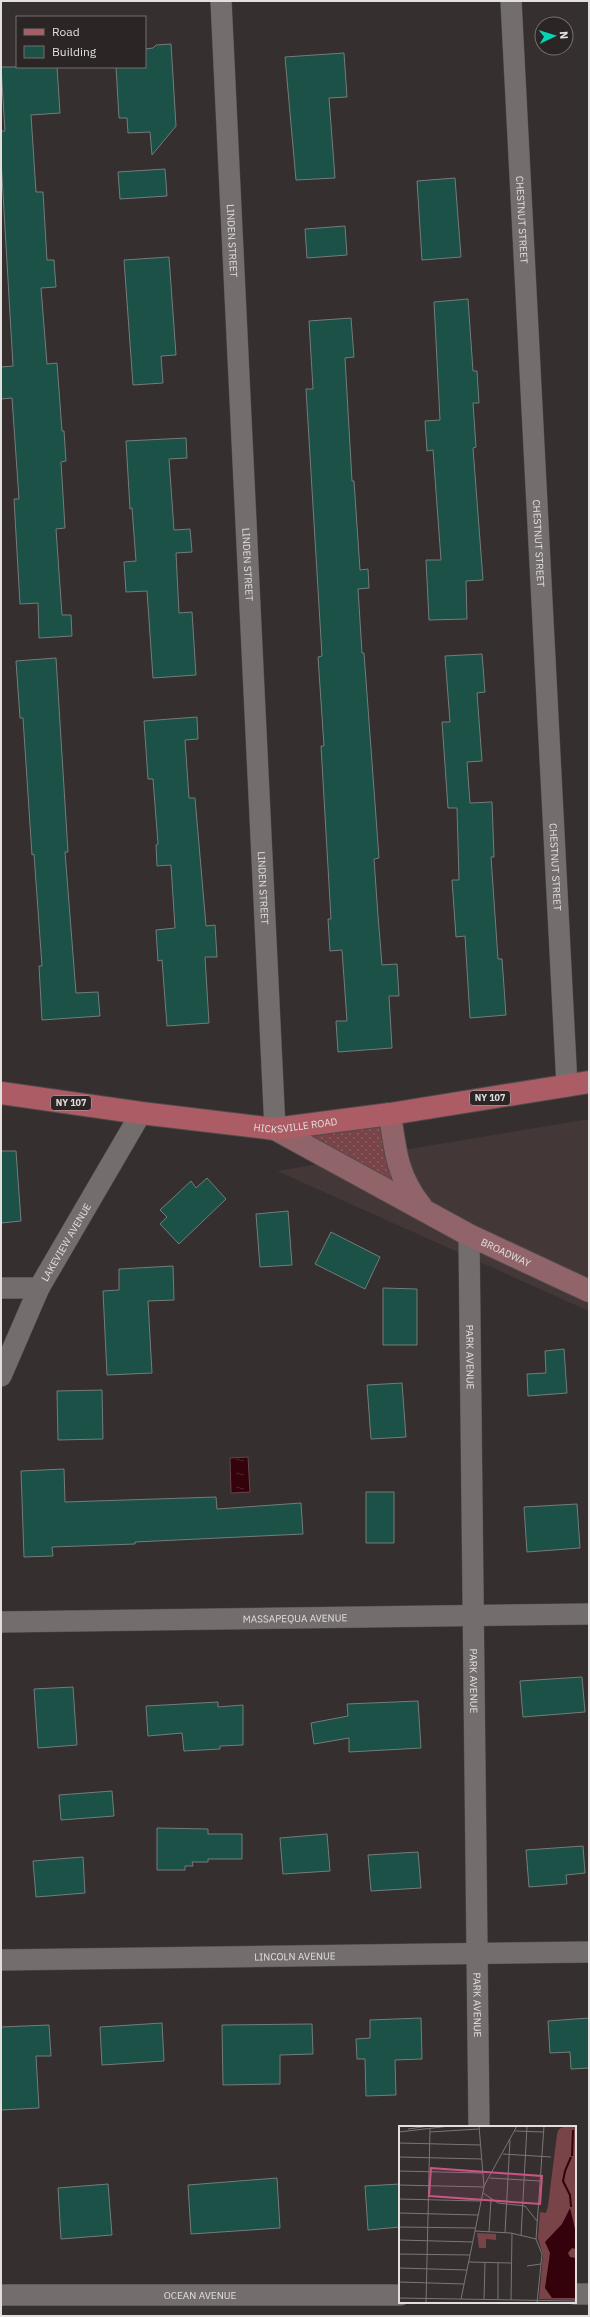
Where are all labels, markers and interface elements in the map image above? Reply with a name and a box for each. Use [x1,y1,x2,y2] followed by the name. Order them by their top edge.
[16,16,146,68] legend
[534,16,574,56] north arrow
[52,24,80,39] text: Road
[557,31,571,40] text: N
[52,44,97,59] text: Building
[513,176,531,264] street label: CHESTNUT STREET
[224,204,240,278] street label: LINDEN STREET
[530,499,547,588] street label: CHESTNUT STREET
[239,527,256,602] street label: LINDEN STREET
[546,823,564,911] street label: CHESTNUT STREET
[255,851,271,925] street label: LINDEN STREET
[470,1091,510,1105] road number: NY 107
[51,1096,91,1110] road number: NY 107
[253,1115,338,1136] street label: HICKSVILLE ROAD
[38,1201,94,1284] street label: LAKEVIEW AVENUE
[479,1236,533,1270] street label: BROADWAY
[463,1325,477,1390] street label: PARK AVENUE
[243,1611,348,1626] street label: MASSAPEQUA AVENUE
[467,1649,480,1714] street label: PARK AVENUE
[254,1949,336,1964] street label: LINCOLN AVENUE
[470,1972,484,2038] street label: PARK AVENUE
[399,2126,576,2303] inset map
[164,2289,236,2302] street label: OCEAN AVENUE

